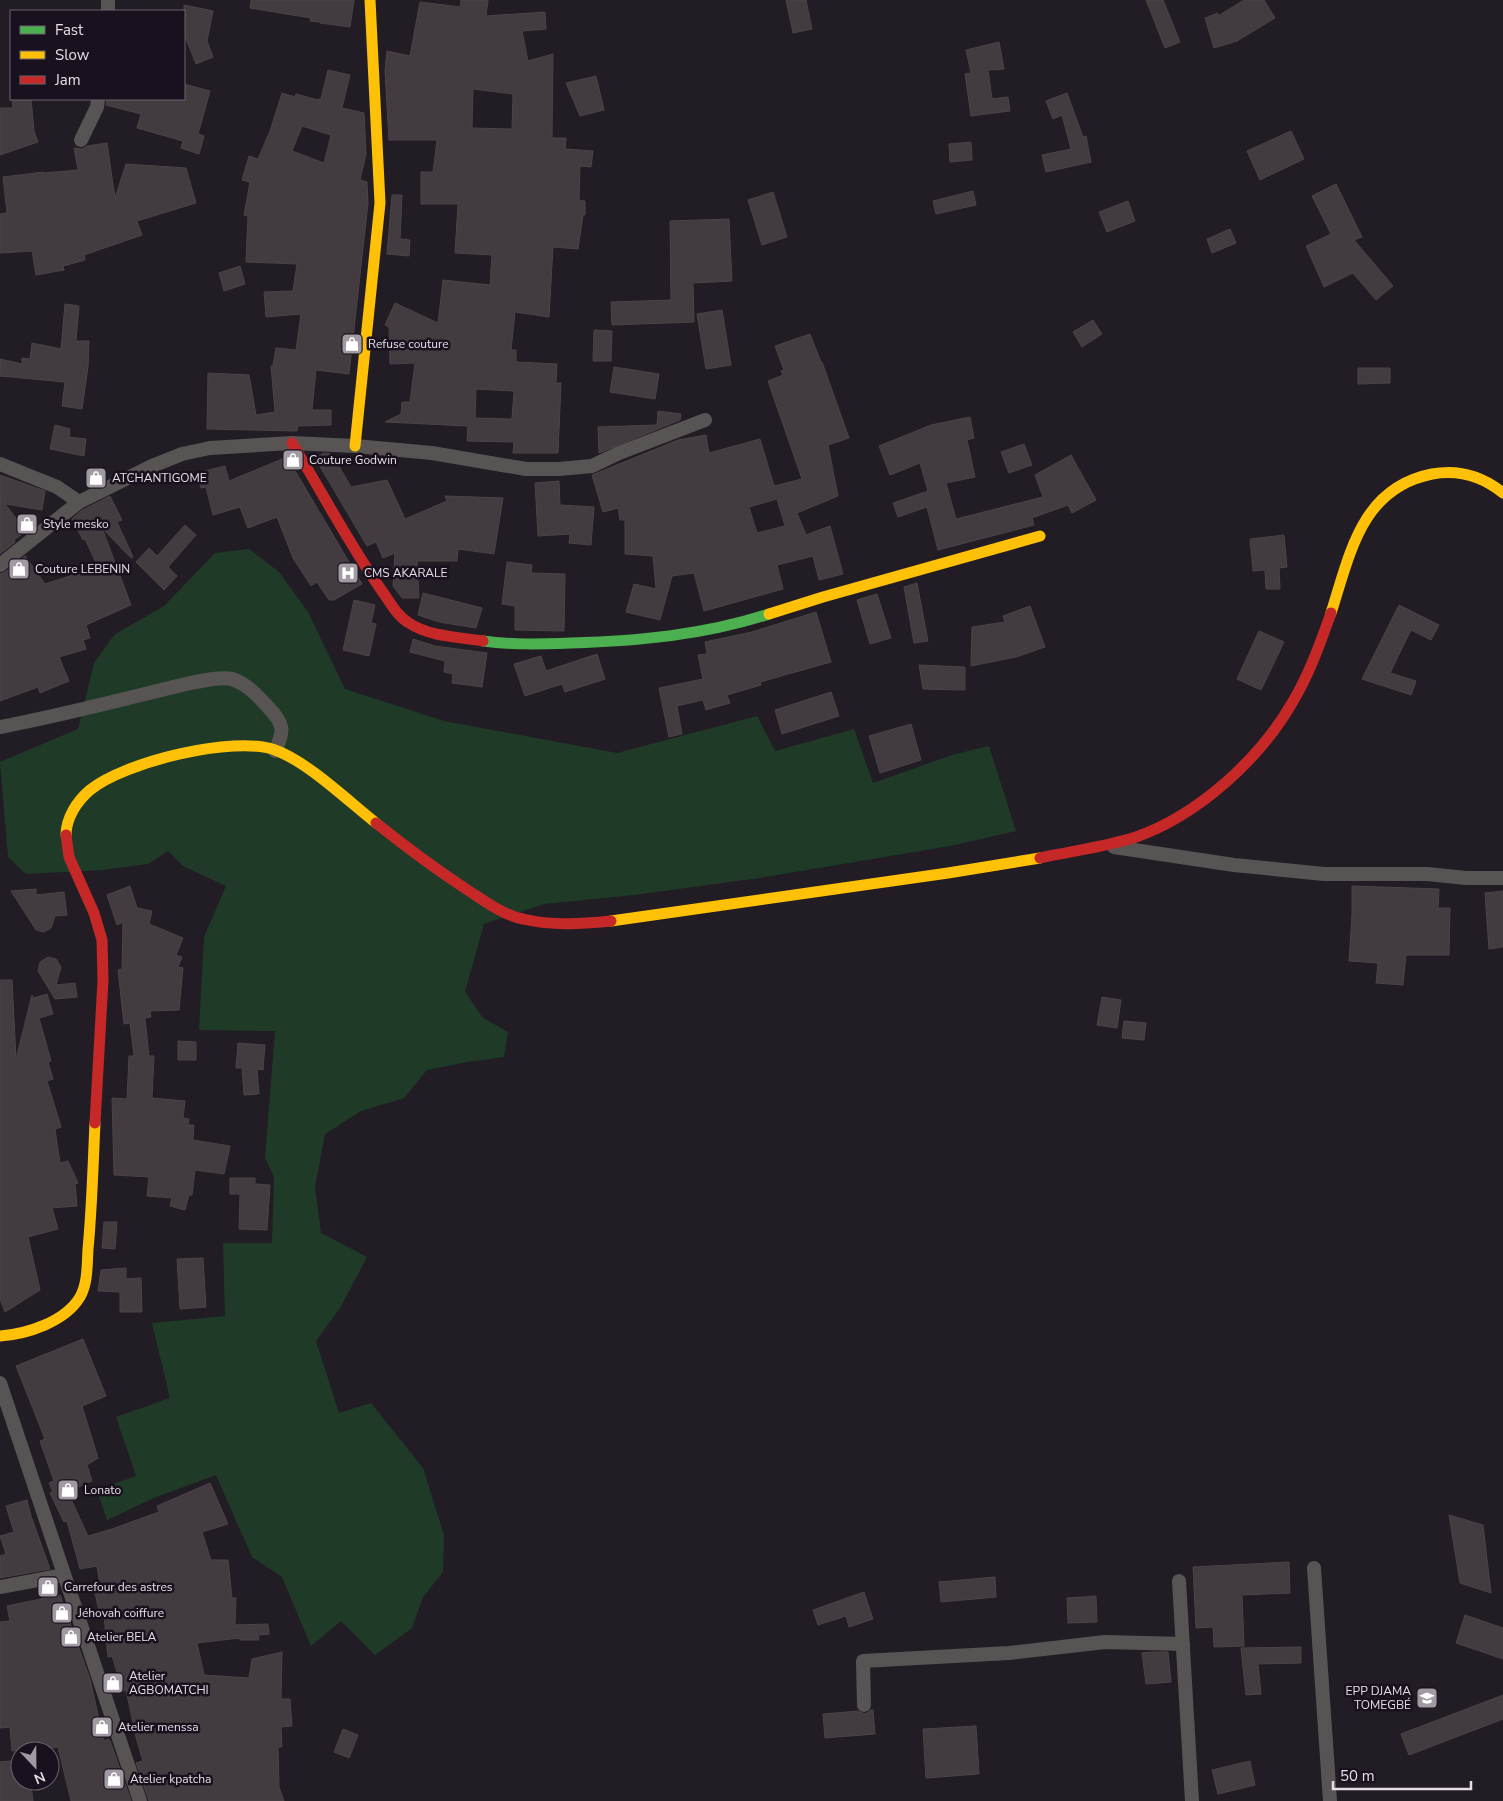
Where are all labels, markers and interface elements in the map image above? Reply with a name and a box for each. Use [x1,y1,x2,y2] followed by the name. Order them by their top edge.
[10,10,185,100] legend
[55,20,84,40] text: Fast
[55,45,90,65] text: Slow
[54,70,81,90] text: Jam
[340,332,364,356] shop icon: Refuse couture
[368,336,449,352] place label: Refuse couture
[281,448,305,472] shop icon: Couture Godwin
[309,452,397,468] place label: Couture Godwin
[84,466,108,490] shop icon: ATCHANTIGOME
[112,470,207,486] place label: ATCHANTIGOME
[15,512,39,536] shop icon: Style mesko
[43,516,109,532] place label: Style mesko
[7,557,31,581] shop icon: Couture LEBENIN
[35,561,130,577] place label: Couture LEBENIN
[336,561,360,585] hospital icon: CMS AKARALE
[364,565,448,581] place label: CMS AKARALE
[56,1478,80,1502] shop icon: Lonato
[84,1482,121,1498] place label: Lonato
[36,1575,60,1599] shop icon: Carrefour des astres
[64,1579,173,1595] place label: Carrefour des astres
[50,1601,74,1625] shop icon: Jéhovah coiffure
[77,1605,164,1621] place label: Jéhovah coiffure
[59,1625,83,1649] shop icon: Atelier BELA
[87,1629,157,1645] place label: Atelier BELA
[129,1668,209,1698] place label: Atelier AGBOMATCHI
[101,1671,125,1695] shop icon: Atelier AGBOMATCHI
[1346,1683,1411,1713] place label: EPP DJAMA TOMEGBÉ
[1415,1686,1439,1710] school or university icon: EPP DJAMA TOMEGBÉ
[90,1715,114,1739] shop icon: Atelier menssa
[118,1719,199,1735] place label: Atelier menssa
[10,1741,60,1791] north arrow
[1333,1758,1470,1790] scale bar
[1340,1766,1375,1786] text: 50 m
[31,1767,48,1788] text: N
[102,1767,126,1791] shop icon: Atelier kpatcha
[130,1771,211,1787] place label: Atelier kpatcha

